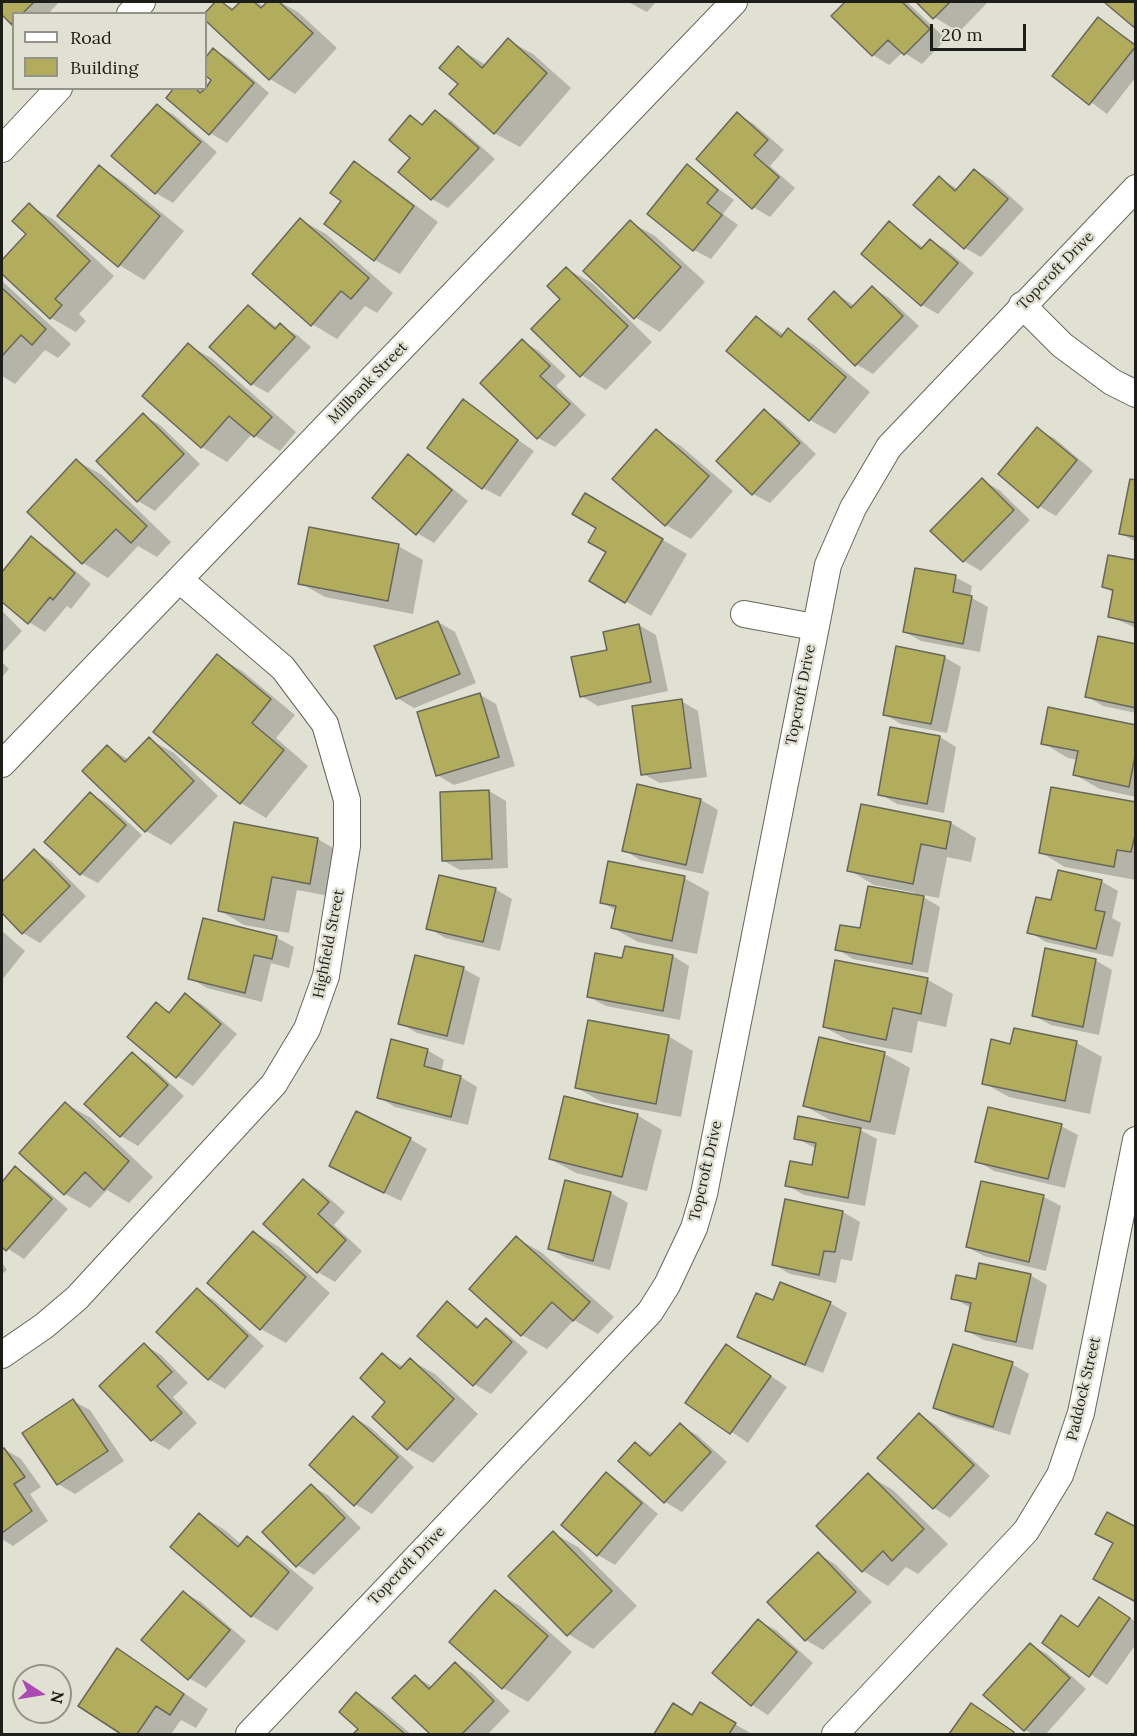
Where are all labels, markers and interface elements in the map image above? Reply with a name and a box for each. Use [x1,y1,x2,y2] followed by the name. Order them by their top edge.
[12,12,207,90] legend
[933,12,1029,50] scale bar
[941,23,983,46] text: 20 m
[70,26,112,49] text: Road
[70,56,138,79] text: Building
[1014,228,1098,314] street label: Topcroft Drive
[325,339,411,427] street label: Millbank Street
[782,643,820,747] street label: Topcroft Drive
[310,888,348,1000] street label: Highfield Street
[686,1119,726,1223] street label: Topcroft Drive
[1063,1335,1105,1443] street label: Paddock Street
[365,1523,449,1609] street label: Topcroft Drive
[12,1664,72,1724] north arrow
[47,1689,69,1705] text: N

